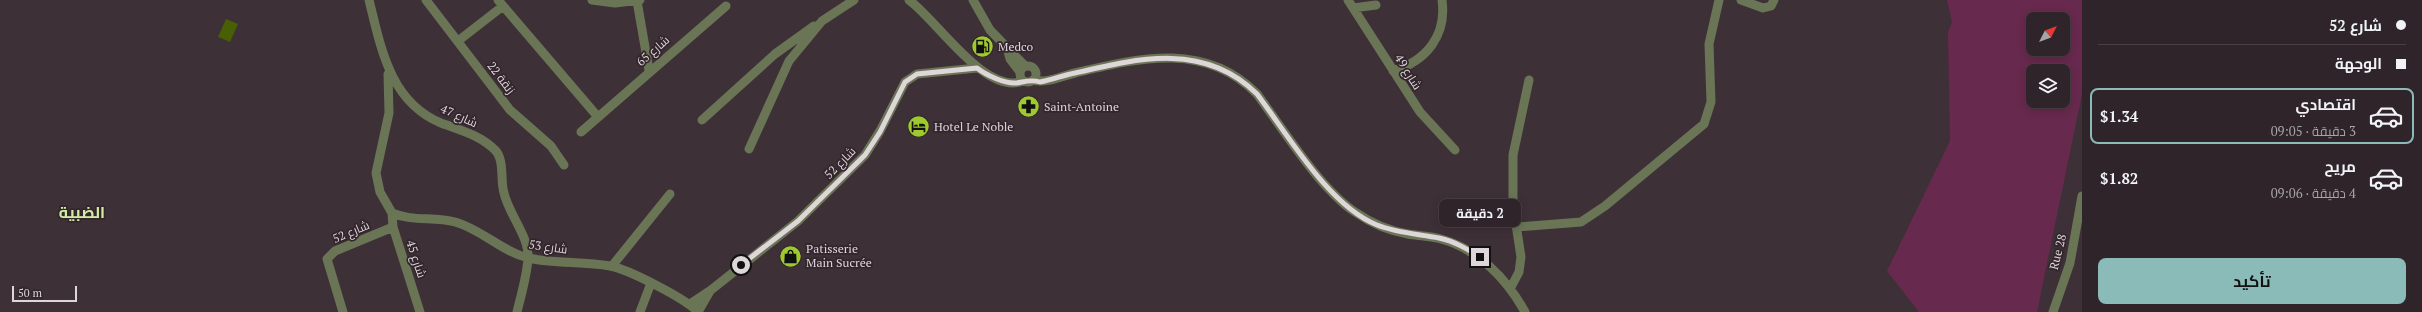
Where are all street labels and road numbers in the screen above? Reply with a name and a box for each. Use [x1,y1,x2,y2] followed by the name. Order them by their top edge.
[633,32,673,70] street label: شارع 65
[1391,51,1425,93] street label: شارع 49
[484,59,518,97] street label: زنقة 22
[438,101,480,131] street label: شارع 47
[821,143,859,183] street label: شارع 52
[330,217,372,247] street label: شارع 52
[2046,232,2069,271] street label: Rue 28
[528,236,568,258] street label: شارع 53
[402,238,430,280] street label: شارع 45

